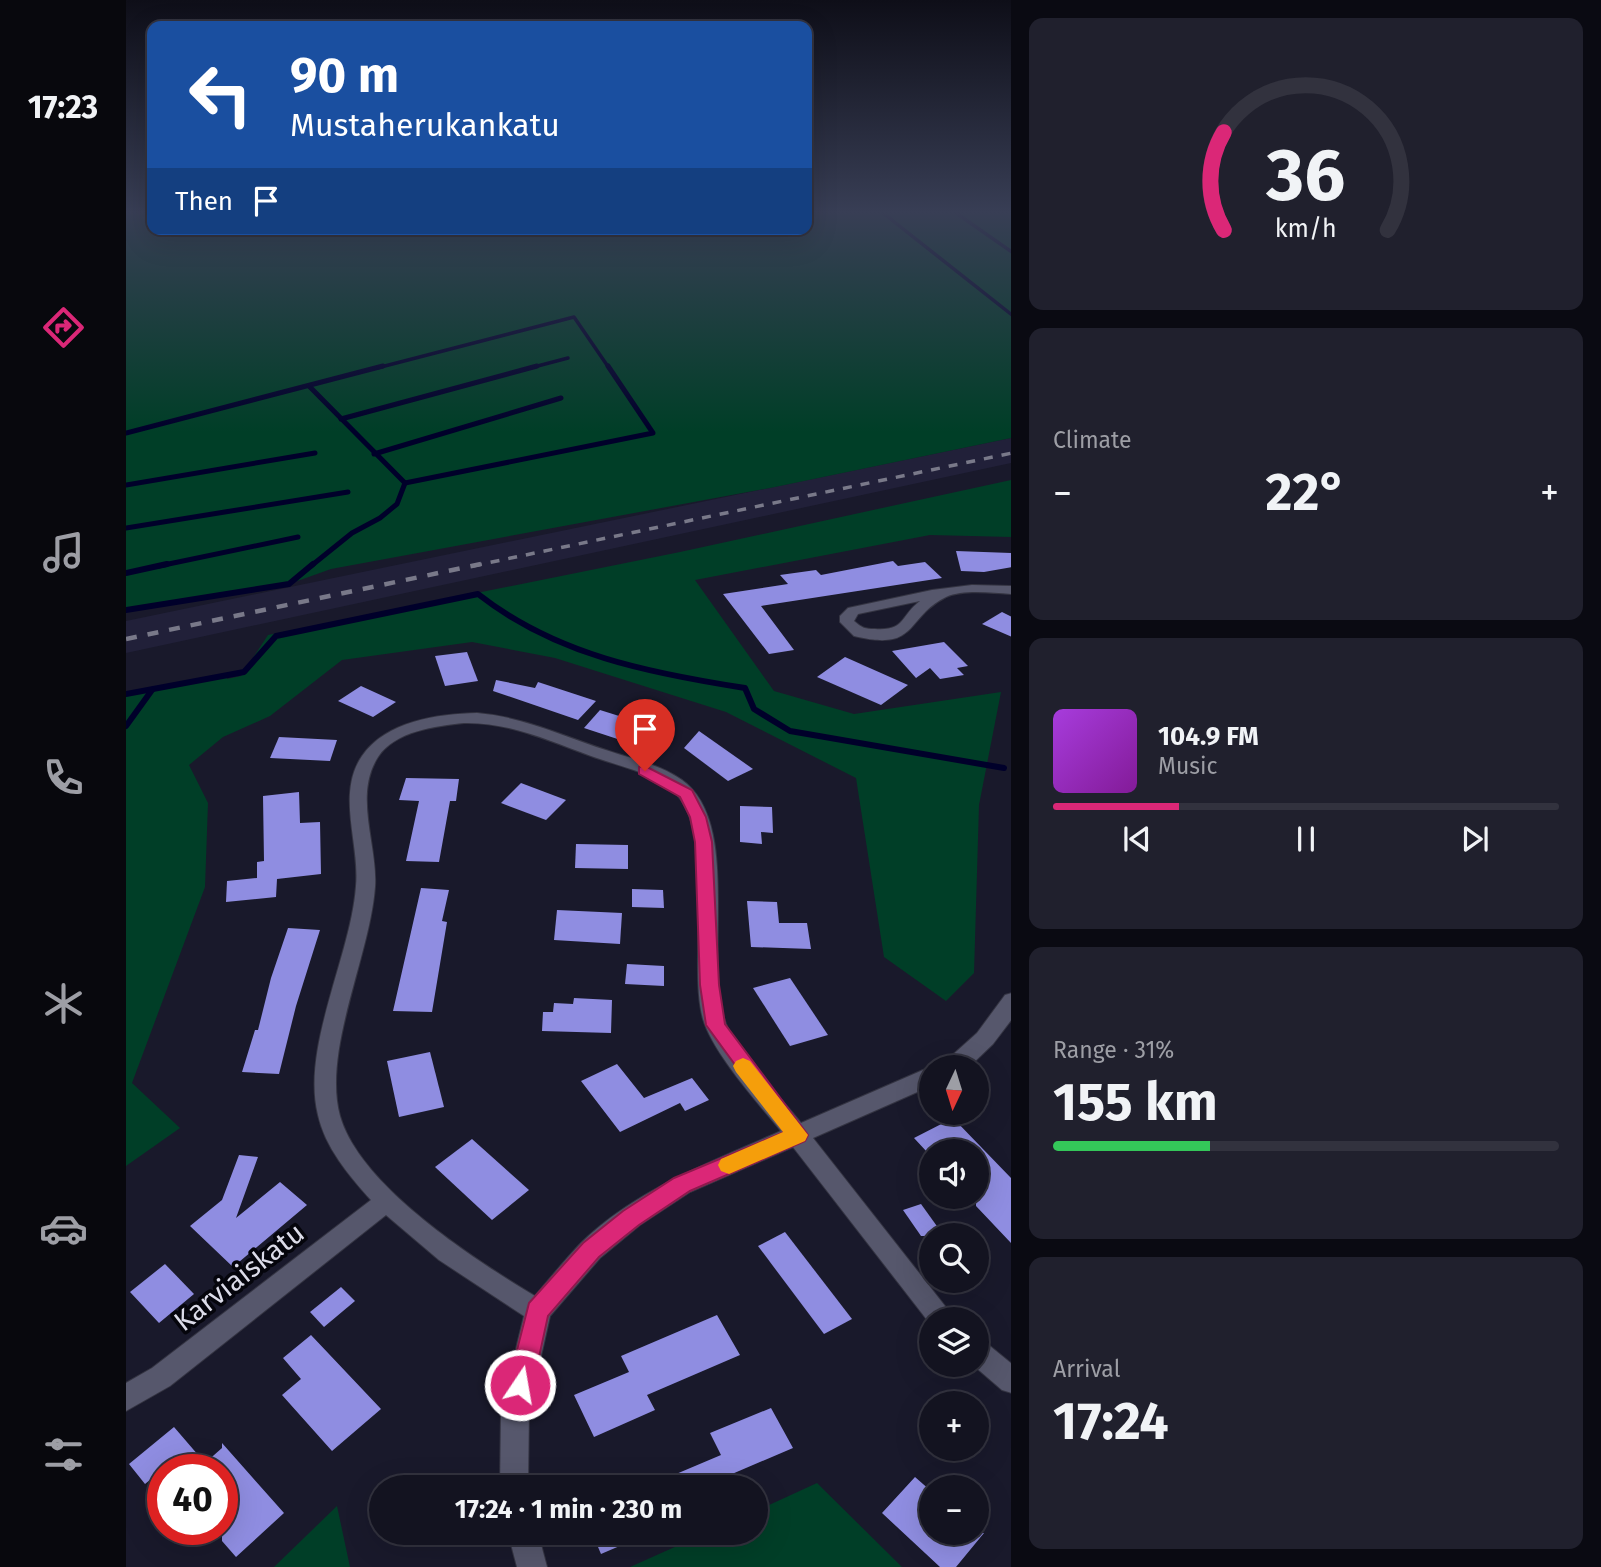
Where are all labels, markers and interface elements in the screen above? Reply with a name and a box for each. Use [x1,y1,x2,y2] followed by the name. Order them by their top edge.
[290,46,399,105] text: 90 m
[175,49,266,140] icon: left
[28,88,98,126] text: 17:23
[290,106,560,144] text: Mustaherukankatu
[1266,132,1345,219] text: 36
[247,182,285,220] icon: arrive
[175,186,233,217] text: Then
[1275,214,1337,244] text: km/h
[39,303,88,352] icon: directions
[1053,426,1132,454] text: Climate
[1266,461,1346,524] text: 22°
[1053,470,1072,516] text: −
[1540,470,1559,516] text: +
[39,528,88,577] icon: music
[615,699,675,771] pin
[626,710,664,748] icon: arrive
[1158,721,1259,752] text: 104.9 FM
[1158,752,1218,780] text: Music
[39,753,88,802] icon: phone
[1118,820,1156,858] icon: previous
[1287,820,1325,858] icon: pause
[1456,820,1494,858] icon: next
[39,979,88,1028] icon: climate
[1053,1036,1174,1064] text: Range · 31%
[919,1055,989,1125] north arrow
[919,1055,989,1545] map controls
[1053,1071,1218,1134] text: 155 km
[919,1139,989,1209] button: sound
[39,1204,88,1253] icon: car
[167,1216,311,1338] street label: Karviaiskatu
[919,1223,989,1293] button: search
[919,1307,989,1377] button: layers
[483,1348,557,1422] position arrow
[1053,1355,1120,1383] text: Arrival
[1053,1390,1169,1453] text: 17:24
[919,1391,989,1461] button: +
[39,1430,88,1479] icon: filters
[147,1454,238,1545] speed limit sign: 40
[919,1475,989,1545] button: −
[455,1494,682,1525] text: 17:24 · 1 min · 230 m

